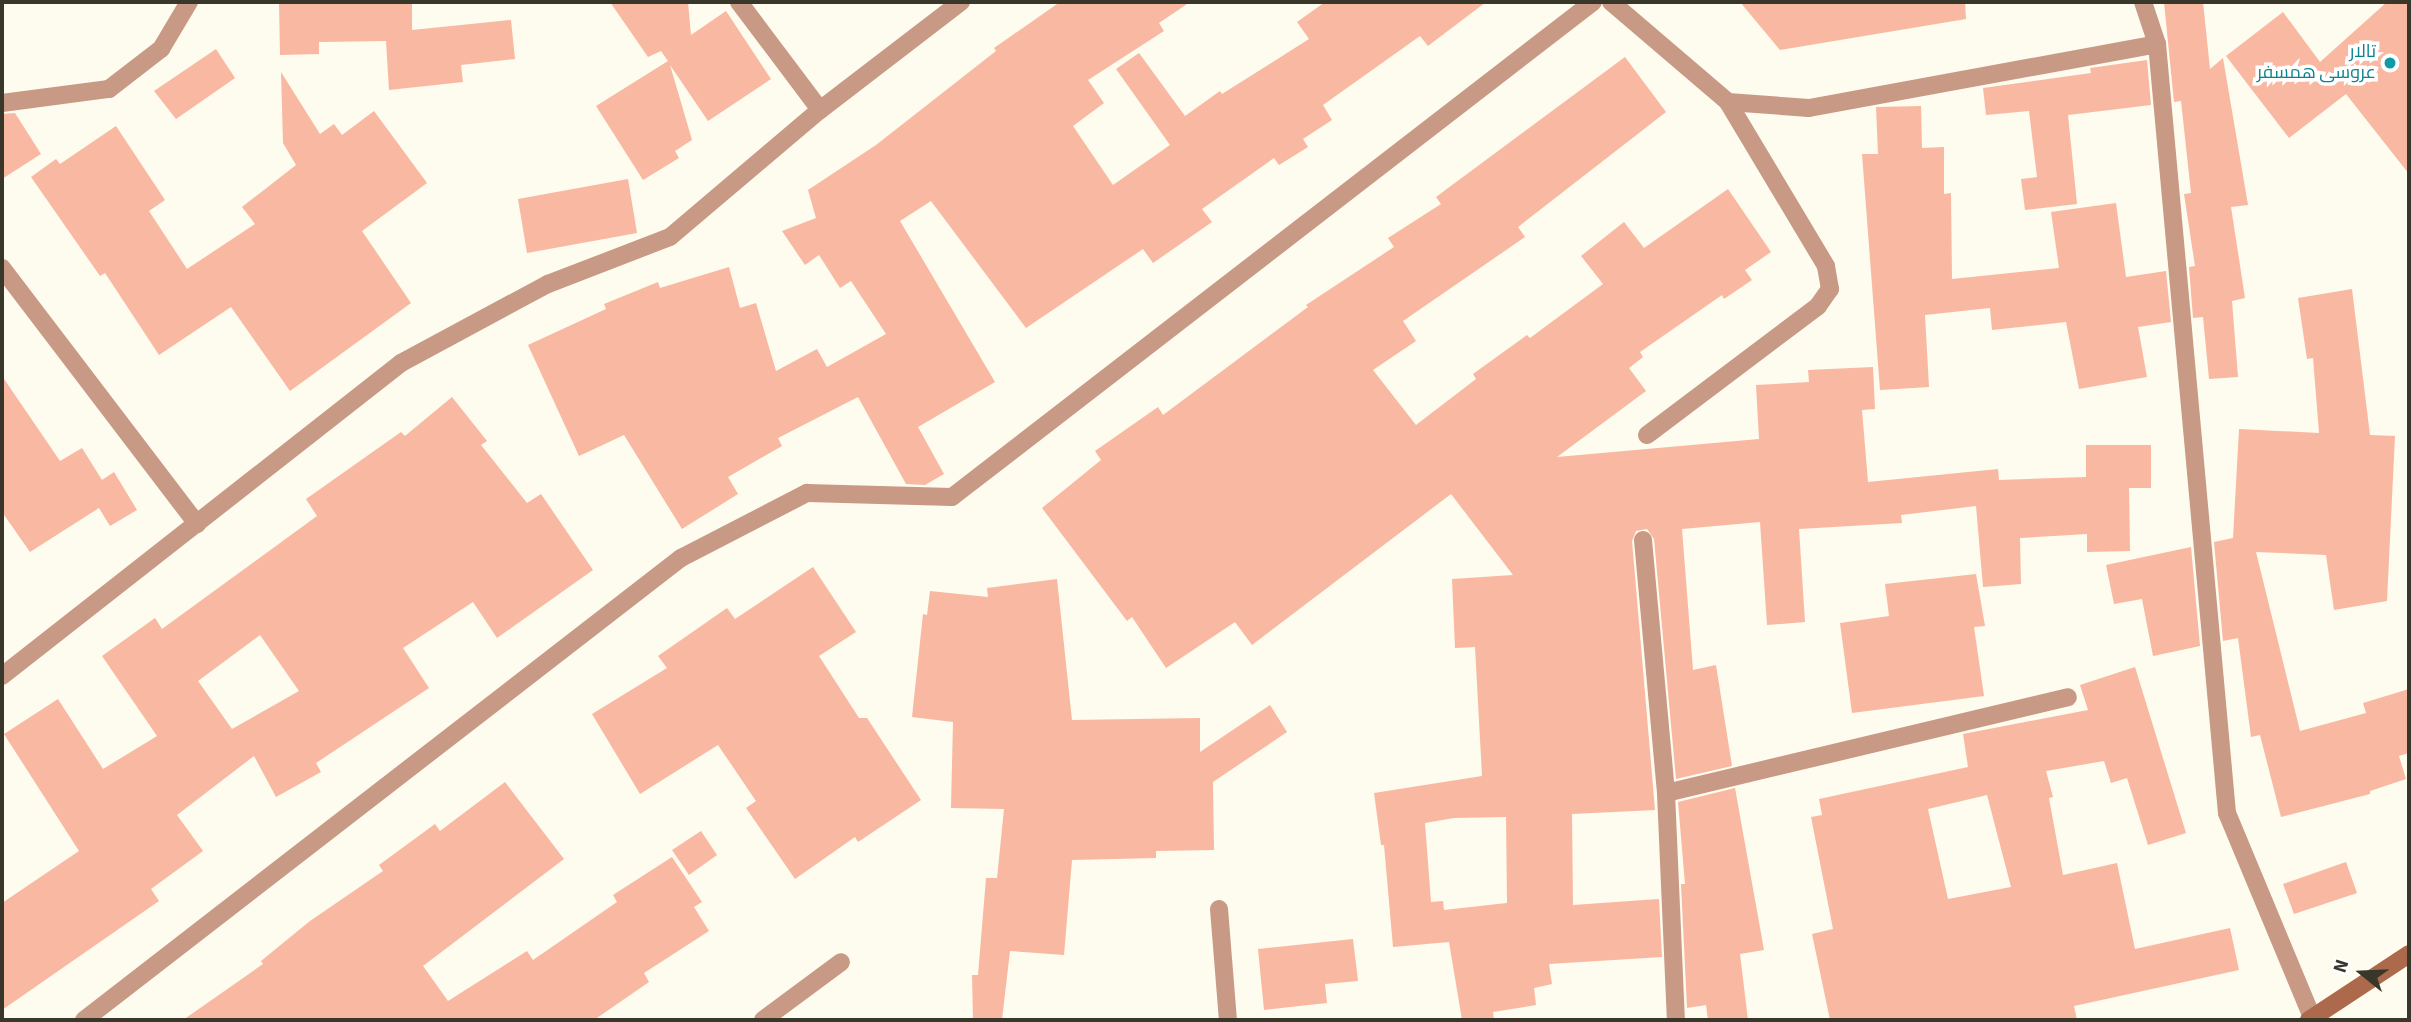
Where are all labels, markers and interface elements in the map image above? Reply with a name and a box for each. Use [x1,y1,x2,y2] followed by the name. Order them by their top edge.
[2257,42,2376,84] place label: تالار عروسی همسفر
[2382,55,2398,71] marker: تالار عروسی همسفر
[2327,938,2397,1008] north arrow
[2327,956,2356,977] text: N

